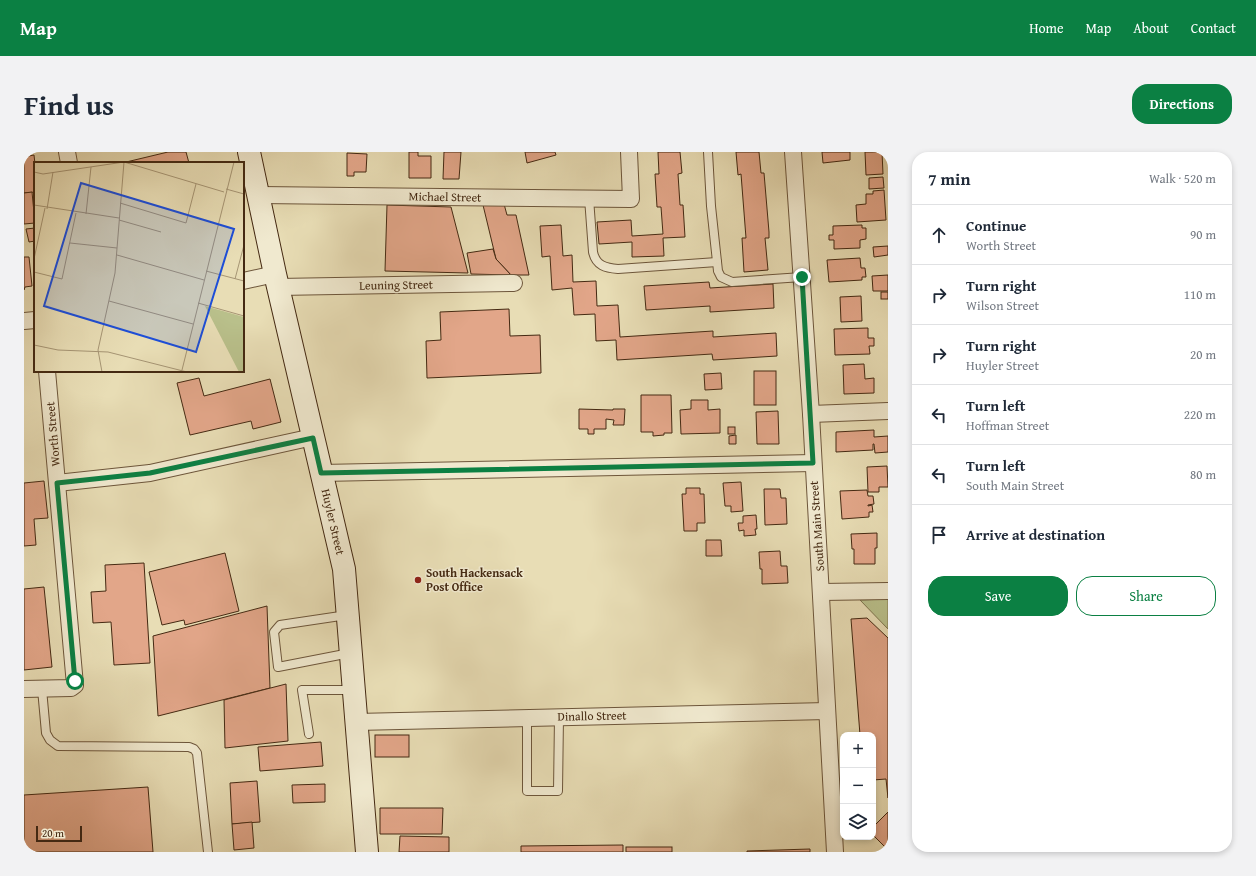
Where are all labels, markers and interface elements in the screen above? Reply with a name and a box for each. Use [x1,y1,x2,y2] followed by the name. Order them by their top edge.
[20,14,57,42] text: Map
[1029,18,1064,38] text: Home
[1086,18,1111,38] text: Map
[1133,18,1169,38] text: About
[1191,18,1236,38] text: Contact
[24,84,114,125] text: Find us
[1132,84,1232,124] button: Directions
[34,162,244,372] inset map
[928,166,970,191] text: 7 min
[1149,169,1216,188] text: Walk · 520 m
[408,187,482,206] street label: Michael Street
[966,215,1027,236] text: Continue
[928,224,950,246] icon: ahead
[1190,225,1216,244] text: 90 m
[966,236,1036,255] text: Worth Street
[793,268,811,286] route end
[359,275,434,294] street label: Leuning Street
[966,275,1037,296] text: Turn right
[928,284,950,306] icon: right
[1184,285,1216,304] text: 110 m
[966,296,1039,315] text: Wilson Street
[966,335,1037,356] text: Turn right
[928,344,950,366] icon: right
[1190,345,1216,364] text: 20 m
[966,356,1039,375] text: Huyler Street
[966,395,1025,416] text: Turn left
[41,400,64,467] street label: Worth Street
[928,404,950,426] icon: left
[1184,405,1216,424] text: 220 m
[966,416,1049,435] text: Hoffman Street
[966,455,1025,476] text: Turn left
[928,464,950,486] icon: left
[1190,465,1216,484] text: 80 m
[966,476,1064,495] text: South Main Street
[805,479,828,572] street label: South Main Street
[318,487,350,557] street label: Huyler Street
[928,524,950,546] icon: arrive
[966,524,1105,545] text: Arrive at destination
[426,564,523,595] place label: South Hackensack Post Office
[413,575,423,585] marker: South Hackensack Post Office
[928,576,1068,616] button: Save
[1076,576,1216,616] button: Share
[66,672,84,690] route start
[557,706,627,725] street label: Dinallo Street
[840,732,876,840] map controls
[840,732,876,768] button: +
[840,768,876,804] button: −
[840,804,876,840] button: layers
[36,824,82,843] scale bar
[42,825,64,841] text: 20 m

